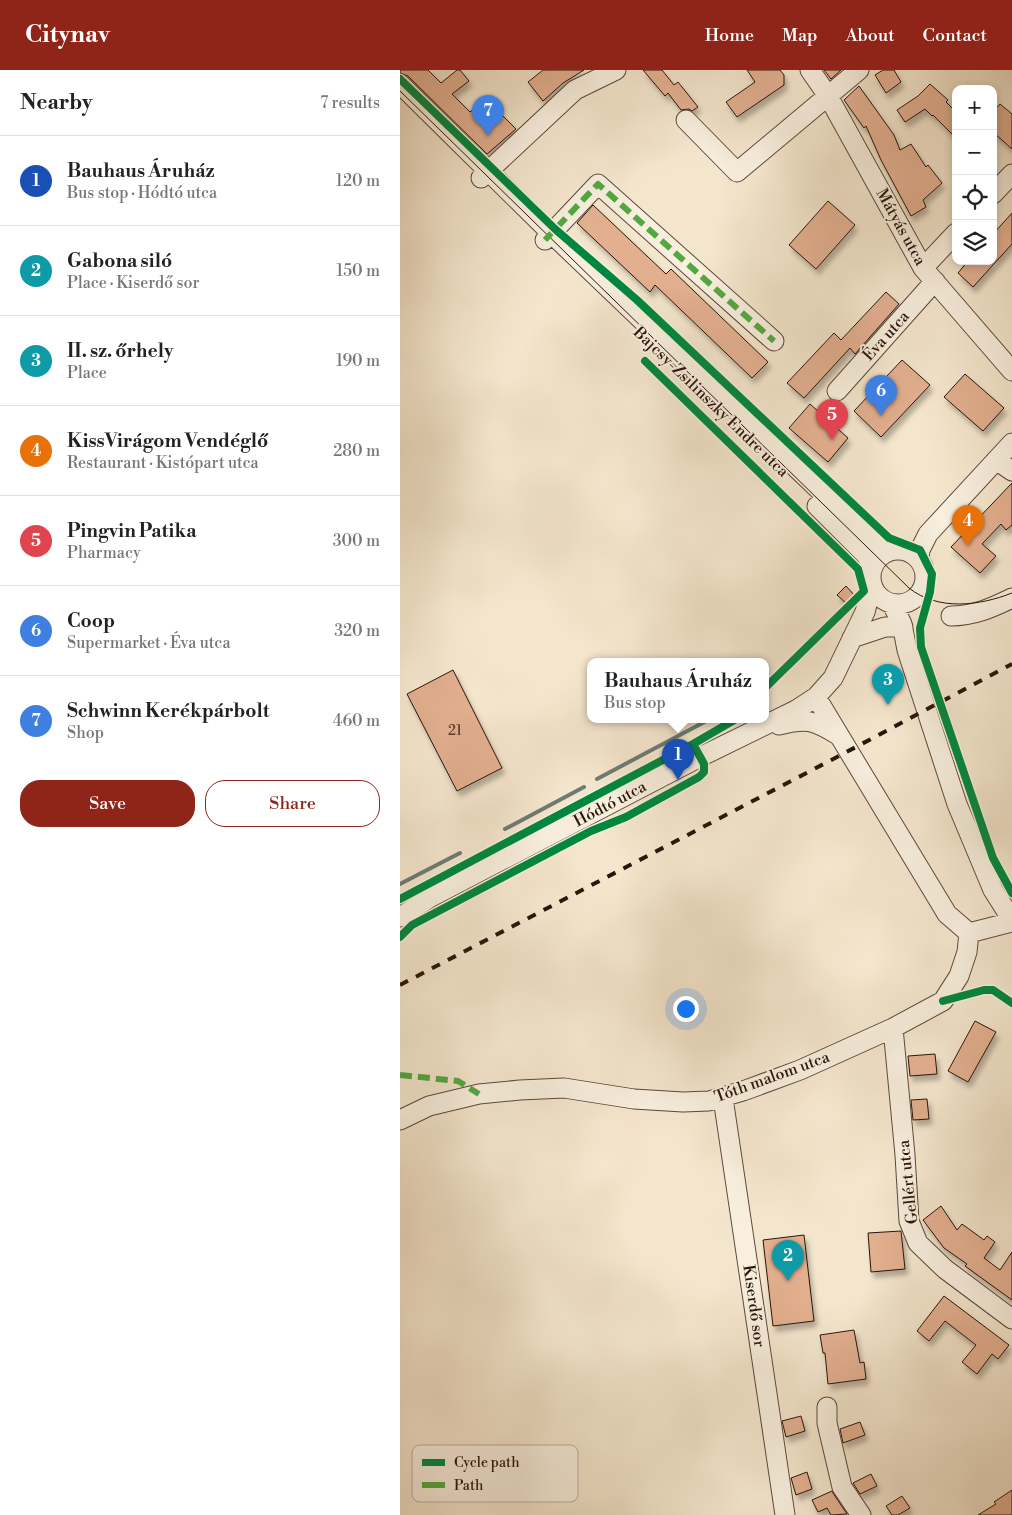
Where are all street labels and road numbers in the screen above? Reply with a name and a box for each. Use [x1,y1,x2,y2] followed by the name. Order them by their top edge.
[872,185,931,270] street label: Mátyás utca
[857,305,914,365] street label: Éva utca
[628,322,794,482] street label: Bajcsy-Zsilinszky Endre utca
[570,776,651,831] street label: Hódtó utca
[712,1047,833,1107] street label: Tóth malom utca
[894,1138,922,1225] street label: Gellért utca
[738,1263,770,1349] street label: Kiserdő sor

